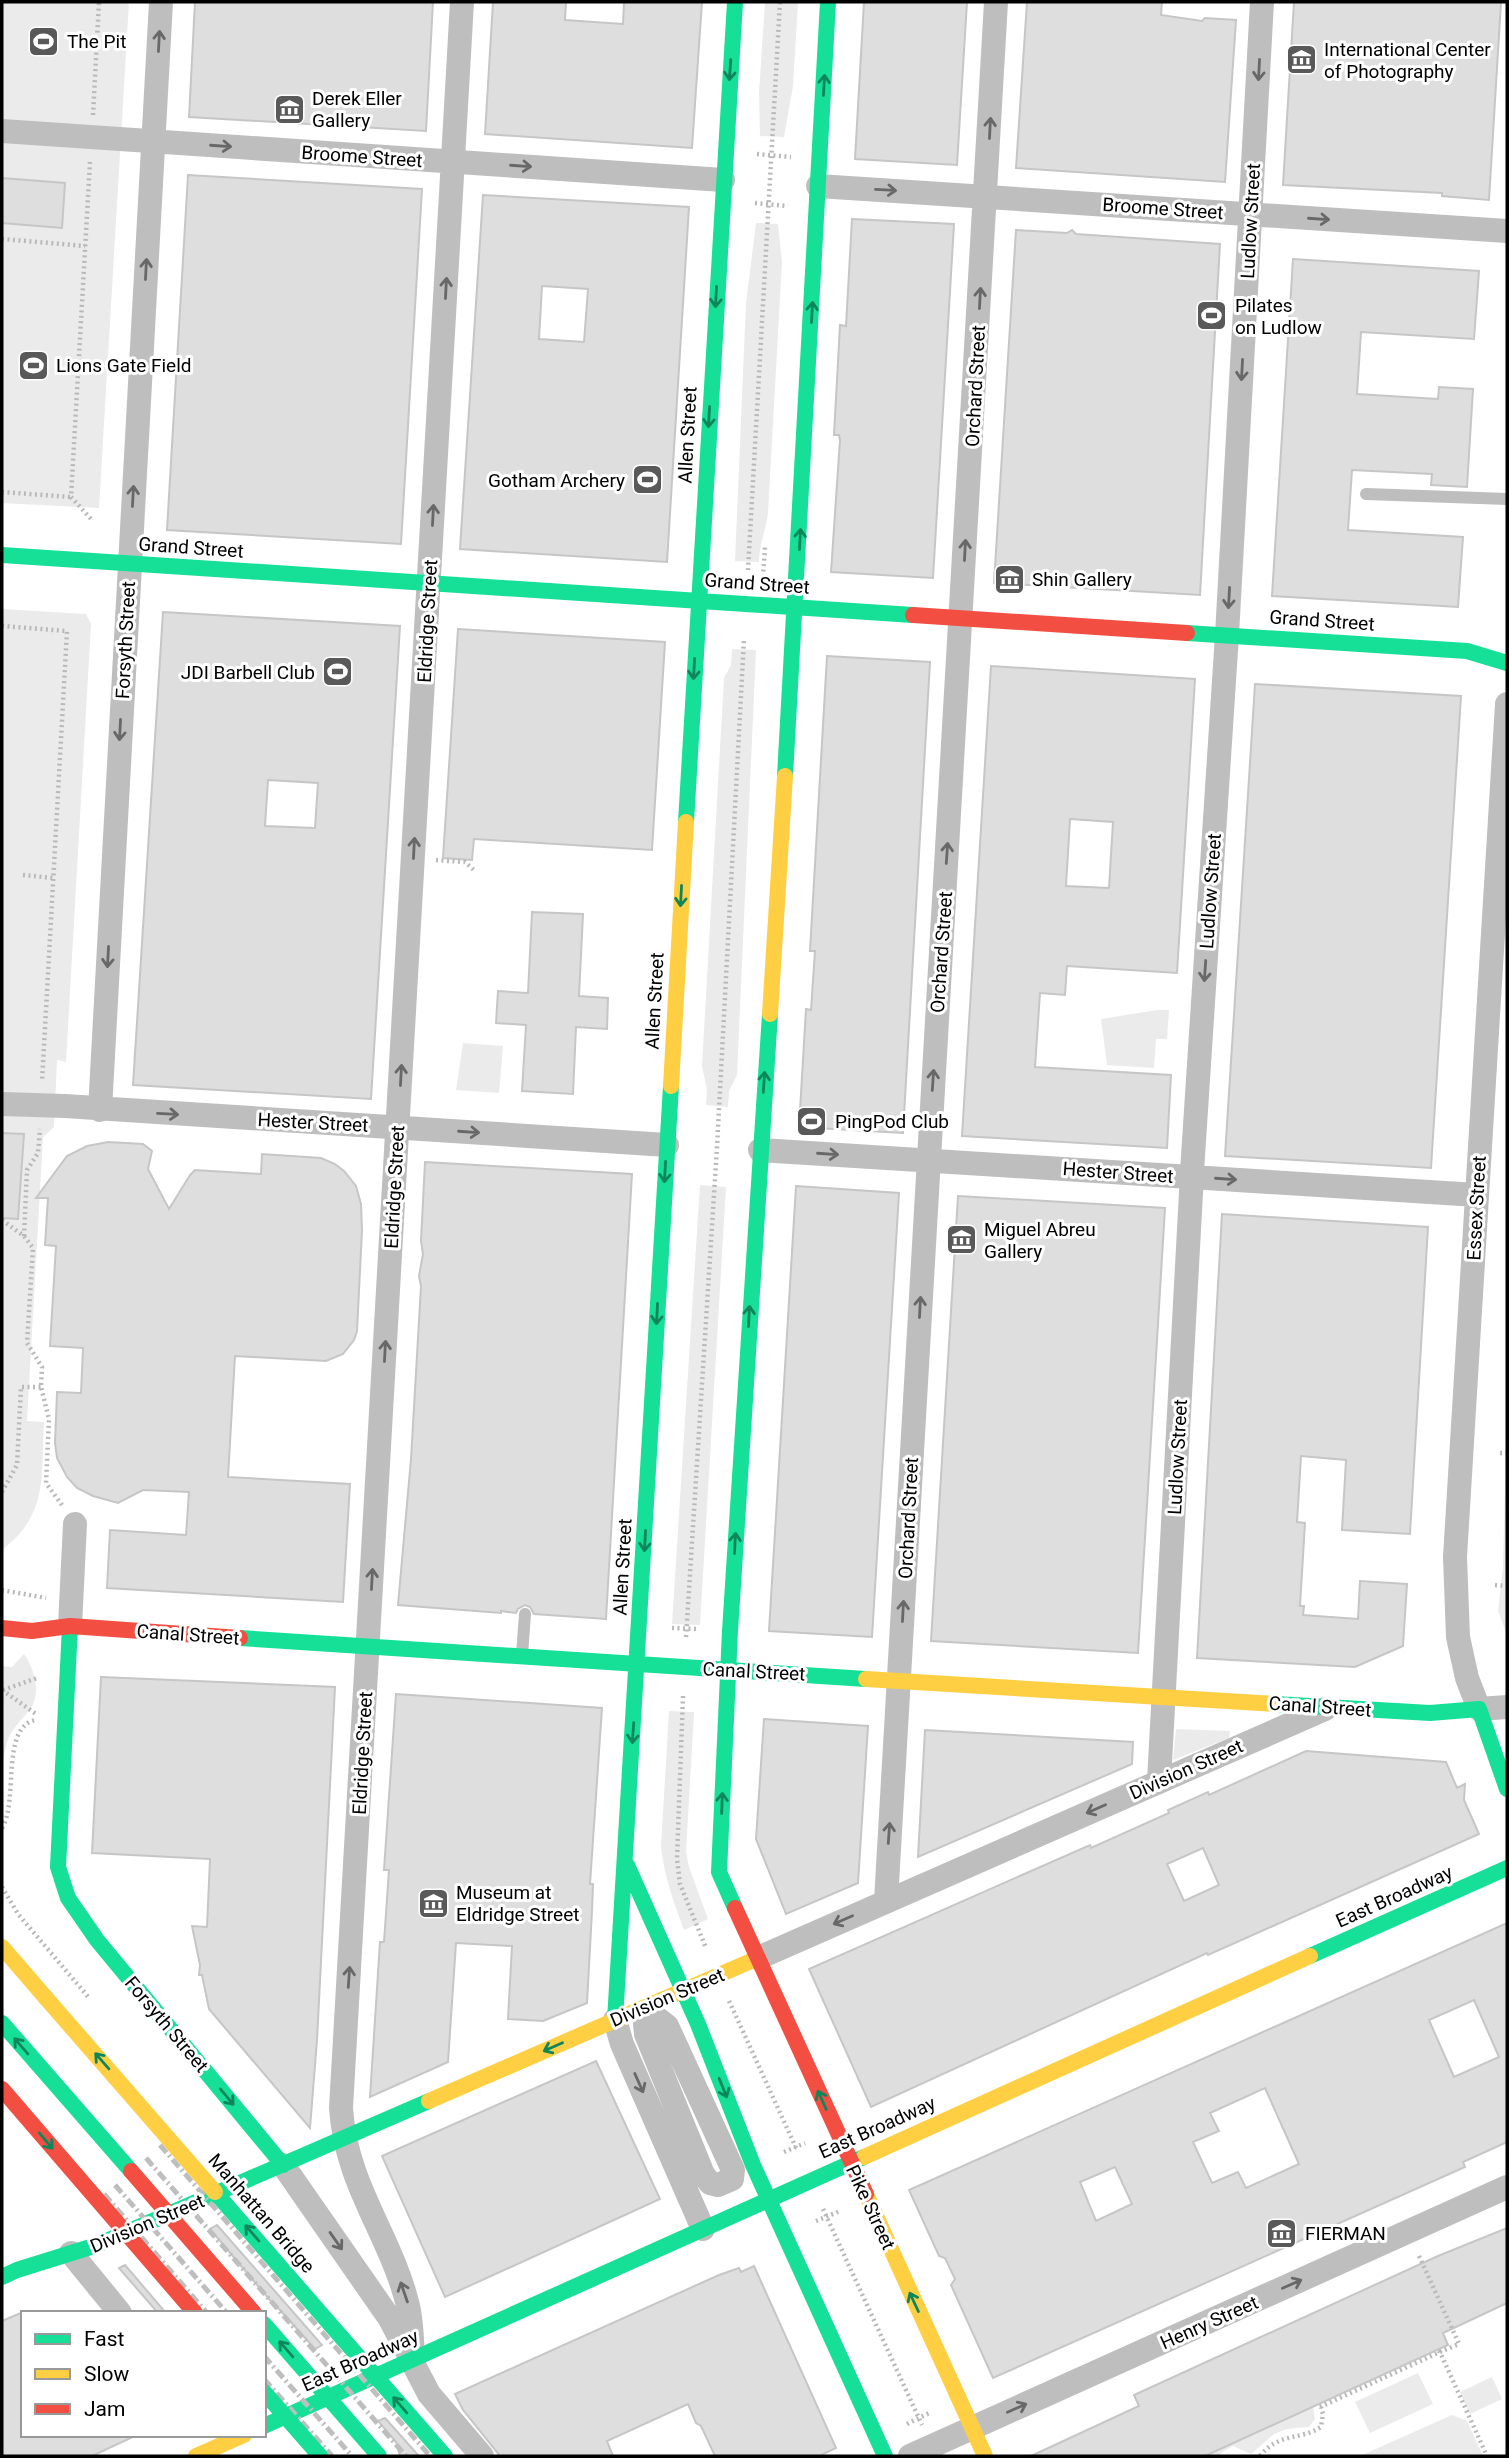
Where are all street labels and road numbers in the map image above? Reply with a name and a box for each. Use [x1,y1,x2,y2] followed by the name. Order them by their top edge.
[301,141,423,172] street label: Broome Street
[1236,163,1265,279] street label: Ludlow Street
[1102,193,1224,224] street label: Broome Street
[961,325,990,447] street label: Orchard Street
[673,386,702,484] street label: Allen Street
[138,532,244,563] street label: Grand Street
[413,559,442,683] street label: Eldridge Street
[704,568,810,599] street label: Grand Street
[111,581,140,700] street label: Forsyth Street
[1269,605,1375,636] street label: Grand Street
[1195,833,1226,949] street label: Ludlow Street
[926,890,957,1014] street label: Orchard Street
[640,952,669,1050] street label: Allen Street
[257,1108,369,1137] street label: Hester Street
[380,1125,409,1249] street label: Eldridge Street
[1462,1155,1491,1261] street label: Essex Street
[1062,1157,1174,1188] street label: Hester Street
[1163,1399,1192,1515] street label: Ludlow Street
[894,1457,923,1579] street label: Orchard Street
[608,1518,637,1616] street label: Allen Street
[136,1619,240,1650] street label: Canal Street
[702,1657,806,1686] street label: Canal Street
[348,1691,377,1815] street label: Eldridge Street
[1268,1691,1372,1722] street label: Canal Street
[1126,1734,1246,1805] street label: Division Street
[1332,1860,1456,1932] street label: East Broadway
[607,1963,728,2032] street label: Division Street
[120,1972,213,2077] street label: Forsyth Street
[815,2091,939,2163] street label: East Broadway
[204,2149,320,2278] street label: Manhattan Bridge
[841,2161,900,2253] street label: Pike Street
[87,2189,208,2258] street label: Division Street
[1157,2291,1262,2354] street label: Henry Street
[298,2324,422,2396] street label: East Broadway

